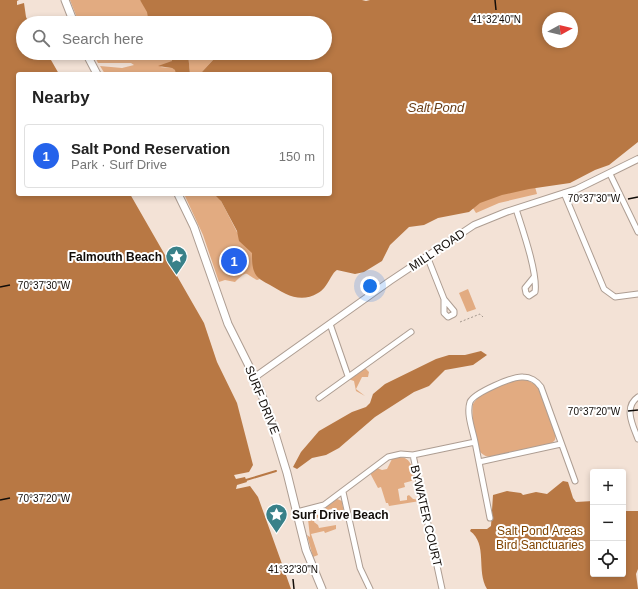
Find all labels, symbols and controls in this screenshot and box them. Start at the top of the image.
north arrow [542,12,578,48]
text: 41°32'40"N [471,14,521,25]
search box [16,16,332,60]
icon: search [30,27,52,49]
text: Search here [62,30,144,47]
text: Nearby [32,88,90,107]
water label: Salt Pond [408,100,465,115]
text: Salt Pond Reservation [71,140,230,157]
text: 1 [42,149,50,164]
text: 150 m [279,149,315,164]
text: Park · Surf Drive [71,157,167,172]
text: 70°37'30"W [568,193,621,204]
street label: MILL ROAD [406,226,468,274]
place icon: Falmouth Beach [164,244,190,277]
pin: 1 [221,246,247,276]
place label: Falmouth Beach [69,250,162,264]
your location [360,276,380,296]
text: 70°37'30"W [18,280,71,291]
street label: SURF DRIVE [242,364,282,436]
text: 70°37'20"W [568,406,621,417]
street label: BYWATER COURT [408,464,445,569]
map controls [590,469,626,577]
button: + [590,469,626,505]
text: 70°37'20"W [18,493,71,504]
place icon: Surf Drive Beach [263,502,289,535]
button: − [590,505,626,541]
place label: Surf Drive Beach [292,508,389,522]
park label: Salt Pond Areas Bird Sanctuaries [496,524,584,552]
button: locate [590,541,626,577]
text: 41°32'30"N [268,564,318,575]

